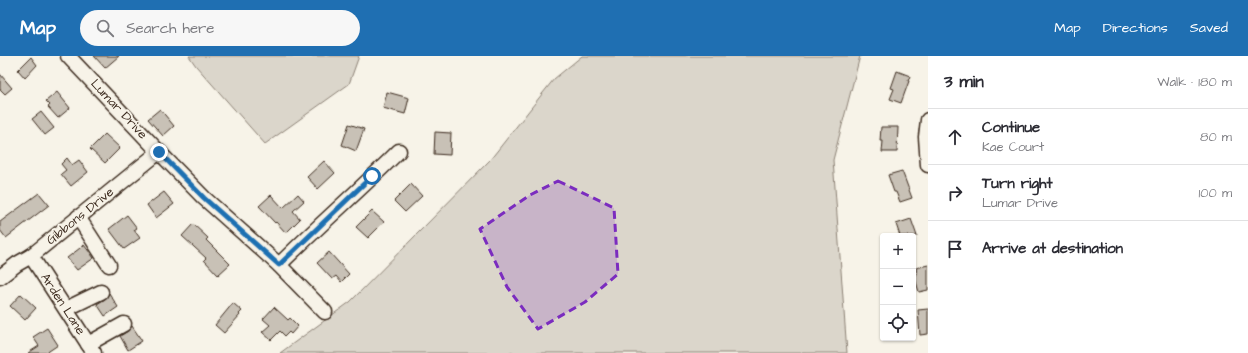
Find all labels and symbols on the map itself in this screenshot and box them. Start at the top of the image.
street label: Lumar Drive [86,75,152,143]
route end [150,143,168,161]
route start [363,167,381,185]
street label: Gibbons Drive [42,183,118,249]
street label: Arden Lane [36,270,90,338]

